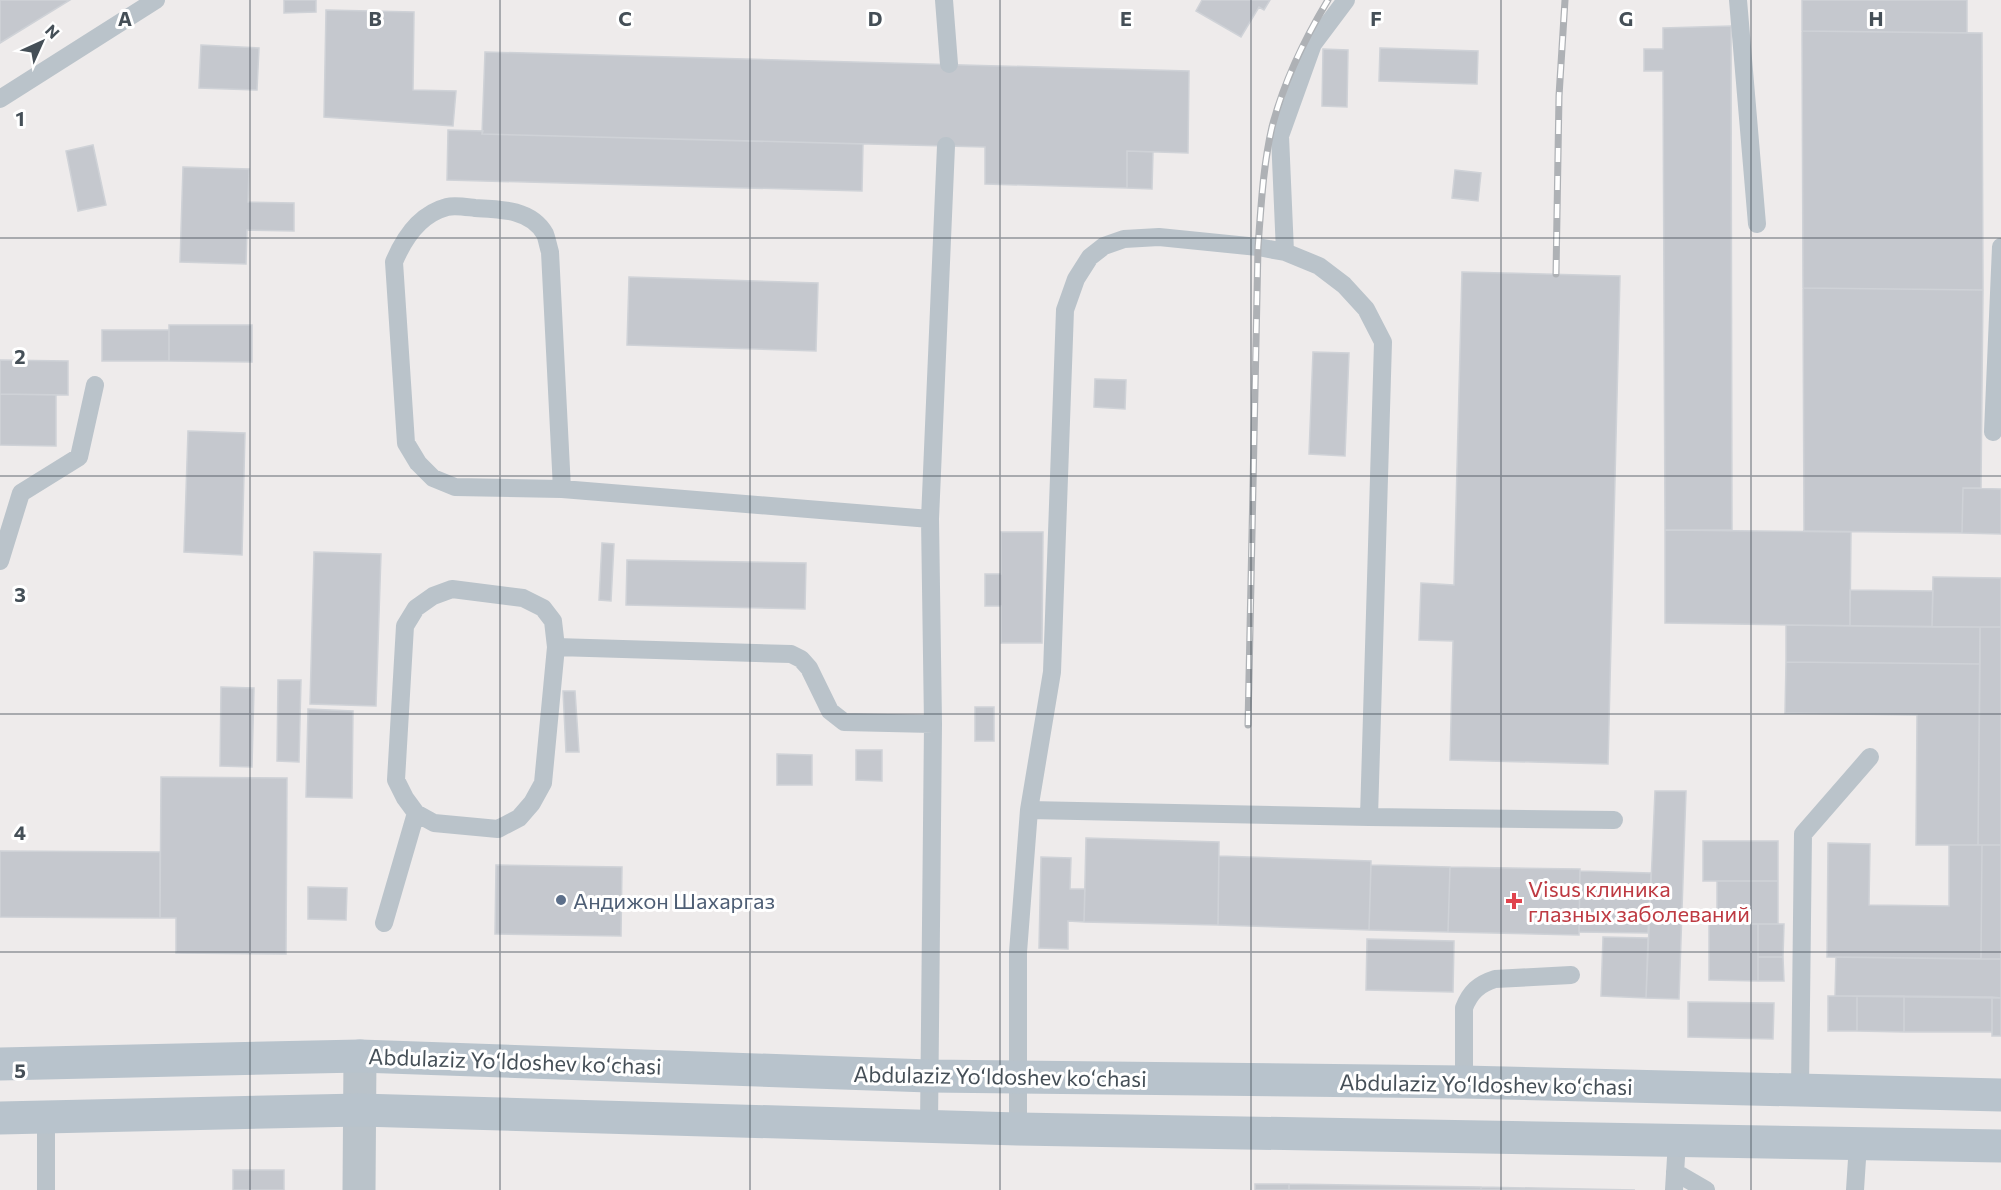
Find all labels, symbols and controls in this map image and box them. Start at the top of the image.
text: A [118,6,132,30]
text: B [368,6,382,30]
text: C [618,6,632,30]
text: D [868,6,882,30]
text: E [1120,6,1132,30]
text: F [1370,6,1382,30]
text: G [1619,6,1633,30]
text: H [1869,6,1884,30]
north arrow [12,12,72,72]
text: N [42,20,64,42]
text: 1 [15,106,25,130]
text: 2 [14,344,26,368]
text: 3 [14,582,26,606]
text: 4 [14,820,26,844]
place label: Visus клиника глазных заболеваний [1528,875,1750,927]
place label: Андижон Шахаргаз [573,887,775,914]
marker: Visus клиника глазных заболеваний [1505,892,1523,910]
marker: Андижон Шахаргаз [554,893,568,907]
street label: Abdulaziz Yoʻldoshev koʻchasi [368,1042,662,1080]
text: 5 [14,1058,26,1082]
street label: Abdulaziz Yoʻldoshev koʻchasi [853,1060,1147,1092]
street label: Abdulaziz Yoʻldoshev koʻchasi [1339,1068,1633,1100]

